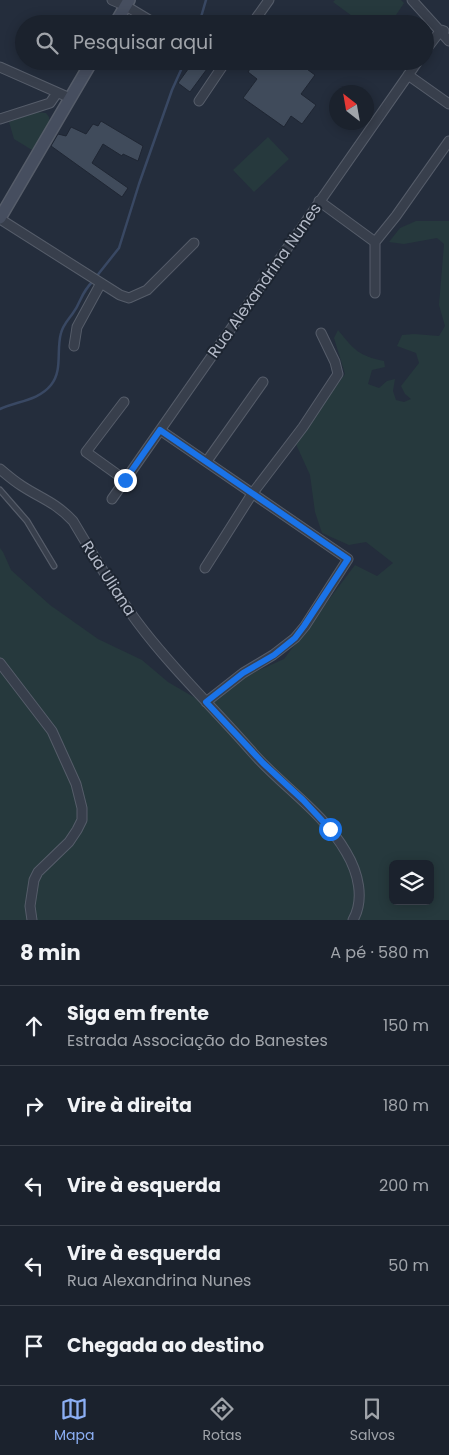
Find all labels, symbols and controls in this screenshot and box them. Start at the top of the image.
search box [15,15,434,70]
icon: search [33,29,61,57]
text: Pesquisar aqui [73,29,213,56]
north arrow [329,85,374,130]
street label: Rua Alexandrina Nunes [202,198,327,362]
route end [114,469,137,492]
street label: Rua Uliana [76,536,142,620]
route start [319,818,342,841]
map controls [389,860,434,905]
button: layers [389,860,434,905]
text: 8 min [20,938,81,967]
text: A pé · 580 m [330,941,429,964]
text: Siga em frente [67,1000,209,1027]
icon: ahead [20,1012,48,1040]
text: 150 m [383,1014,429,1037]
text: Estrada Associação do Banestes [67,1029,328,1052]
icon: right [20,1092,48,1120]
text: Vire à direita [67,1092,192,1119]
text: 180 m [383,1094,429,1117]
icon: left [20,1172,48,1200]
text: Vire à esquerda [67,1172,221,1199]
text: 200 m [379,1174,429,1197]
text: Vire à esquerda [67,1240,221,1267]
icon: left [20,1252,48,1280]
text: 50 m [388,1254,429,1277]
text: Rua Alexandrina Nunes [67,1269,251,1292]
icon: arrive [20,1332,48,1360]
text: Chegada ao destino [67,1332,264,1359]
tab: Mapa [54,1395,94,1446]
tab: Rotas [202,1395,242,1446]
tab: Salvos [350,1395,395,1446]

